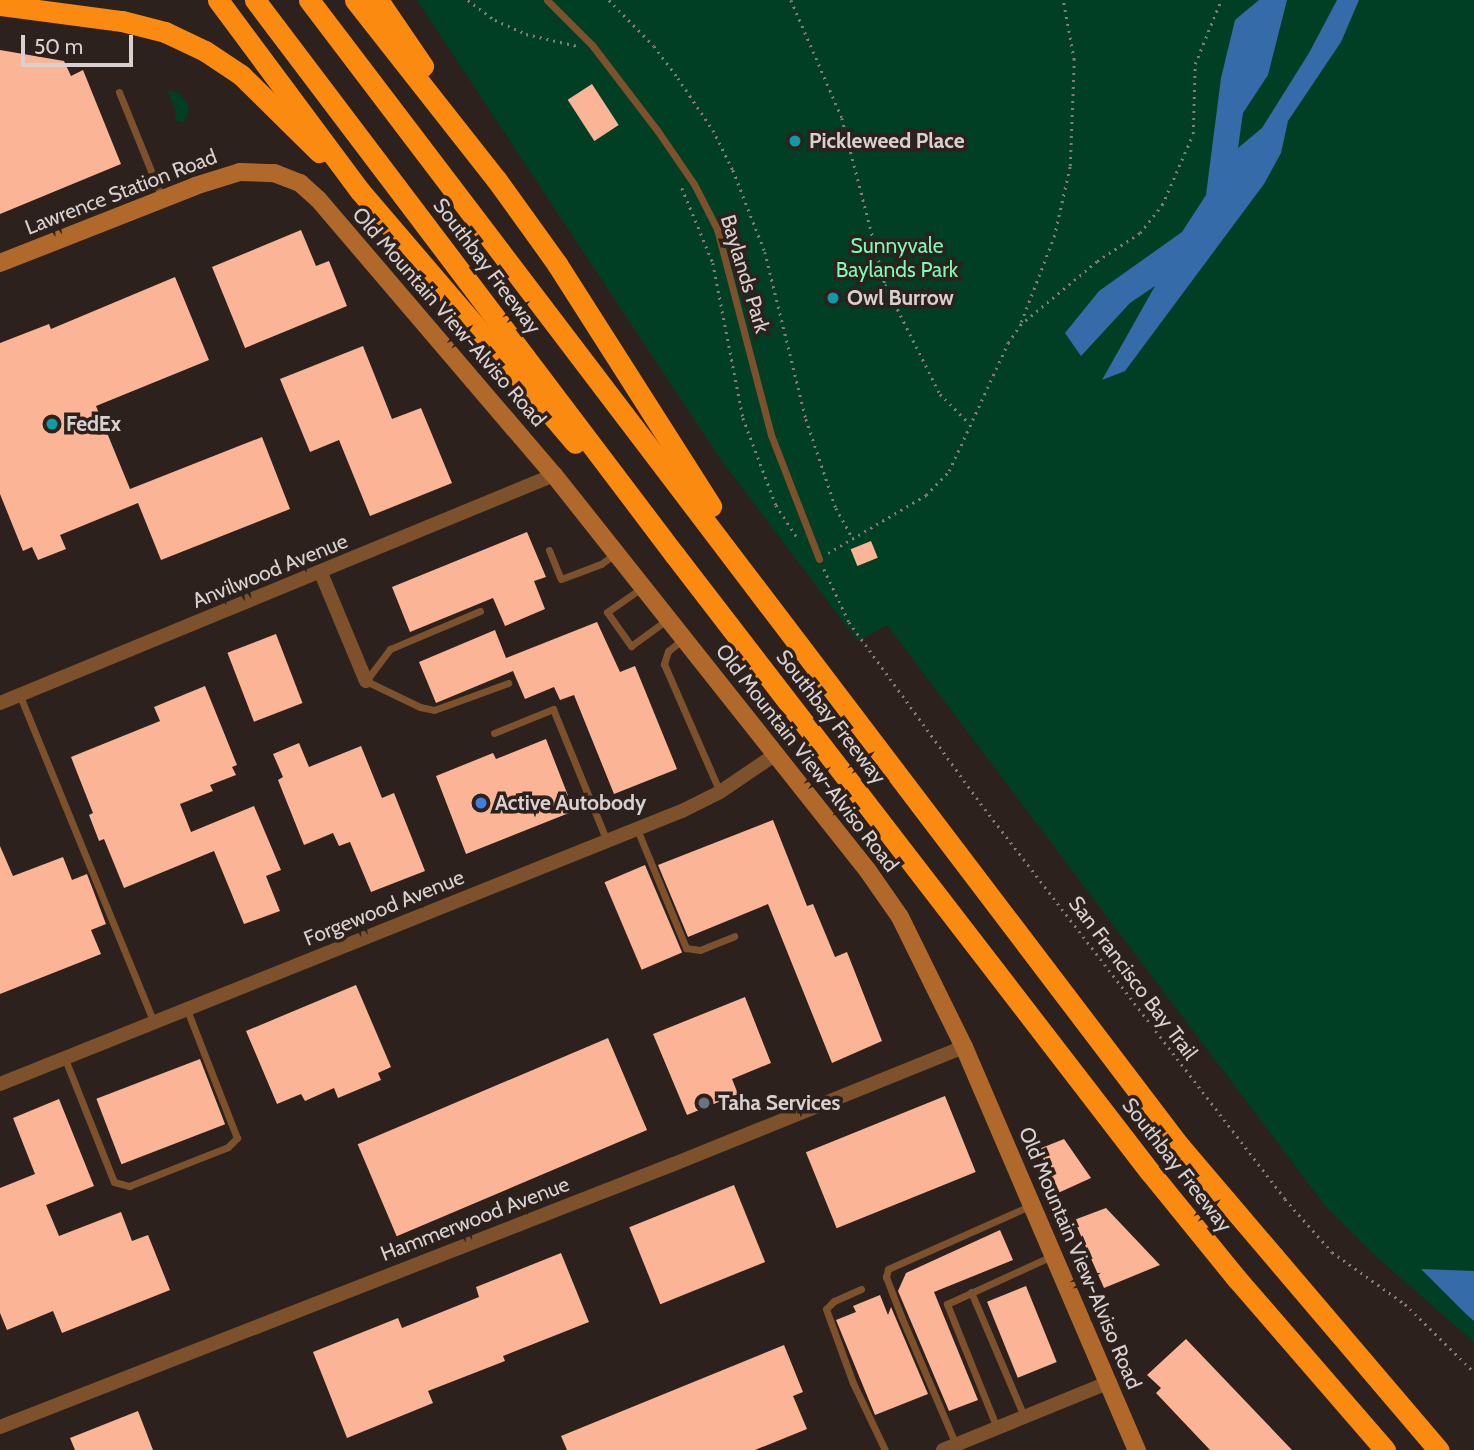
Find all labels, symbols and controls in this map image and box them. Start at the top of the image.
scale bar [24,21,136,65]
text: 50 m [34,34,83,59]
place label: Pickleweed Place [809,128,965,154]
marker: Pickleweed Place [787,133,803,149]
street label: Lawrence Station Road [22,144,220,240]
street label: Southbay Freeway [428,193,546,339]
street label: Old Mountain View-Alviso Road [347,202,551,432]
street label: Baylands Park [715,212,775,336]
park label: Sunnyvale Baylands Park [836,233,958,283]
place label: Owl Burrow [847,285,954,311]
marker: Owl Burrow [825,290,841,306]
place label: FedEx [66,411,121,437]
marker: FedEx [44,416,60,432]
street label: Anvilwood Avenue [189,528,351,614]
street label: Old Mountain View-Alviso Road [710,639,904,877]
street label: Southbay Freeway [771,645,891,789]
place label: Active Autobody [495,790,646,816]
marker: Active Autobody [473,795,489,811]
street label: Forgewood Avenue [300,864,468,952]
street label: San Francisco Bay Trail [1063,891,1203,1065]
place label: Taha Services [718,1090,840,1116]
street label: Southbay Freeway [1117,1093,1237,1237]
marker: Taha Services [696,1095,712,1111]
street label: Old Mountain View-Alviso Road [1013,1123,1147,1393]
street label: Hammerwood Avenue [377,1171,573,1267]

